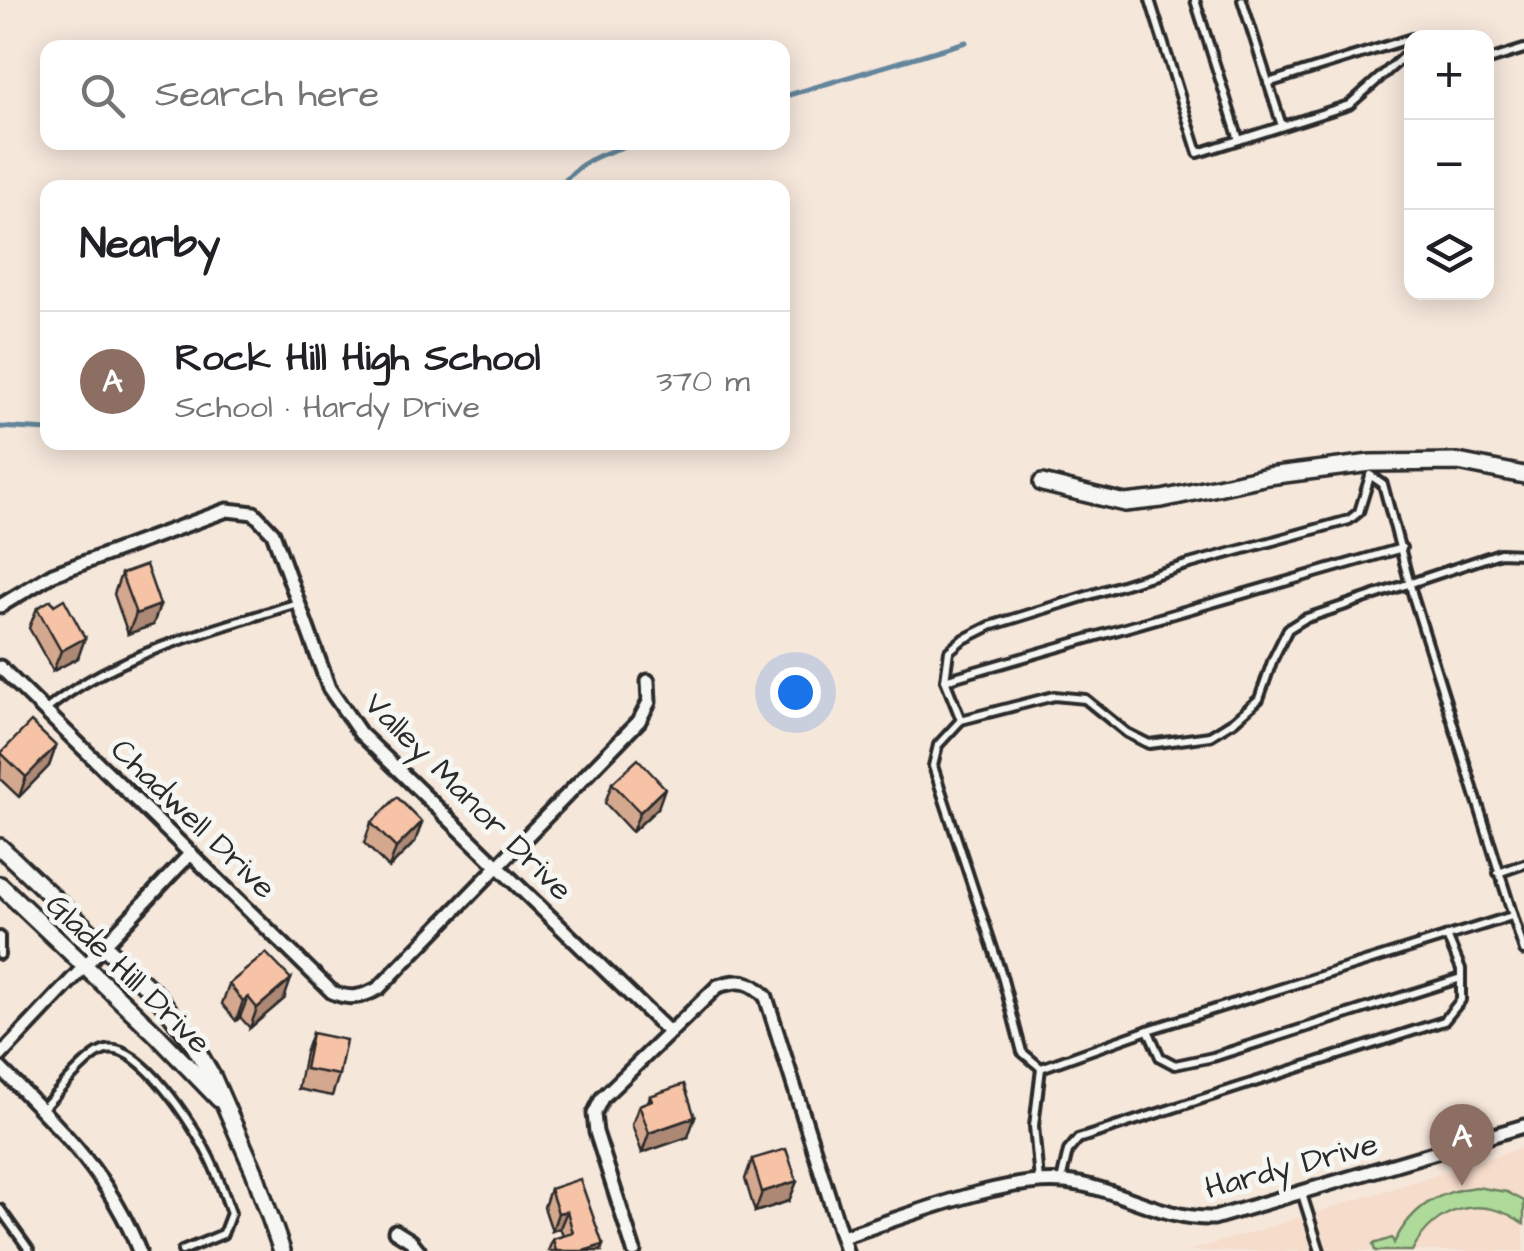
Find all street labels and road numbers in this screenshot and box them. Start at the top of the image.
street label: Valley Manor Drive [354,683,582,911]
street label: Chadwell Drive [100,728,286,910]
street label: Glade Hill Drive [35,883,221,1065]
street label: Hardy Drive [1200,1122,1383,1211]

